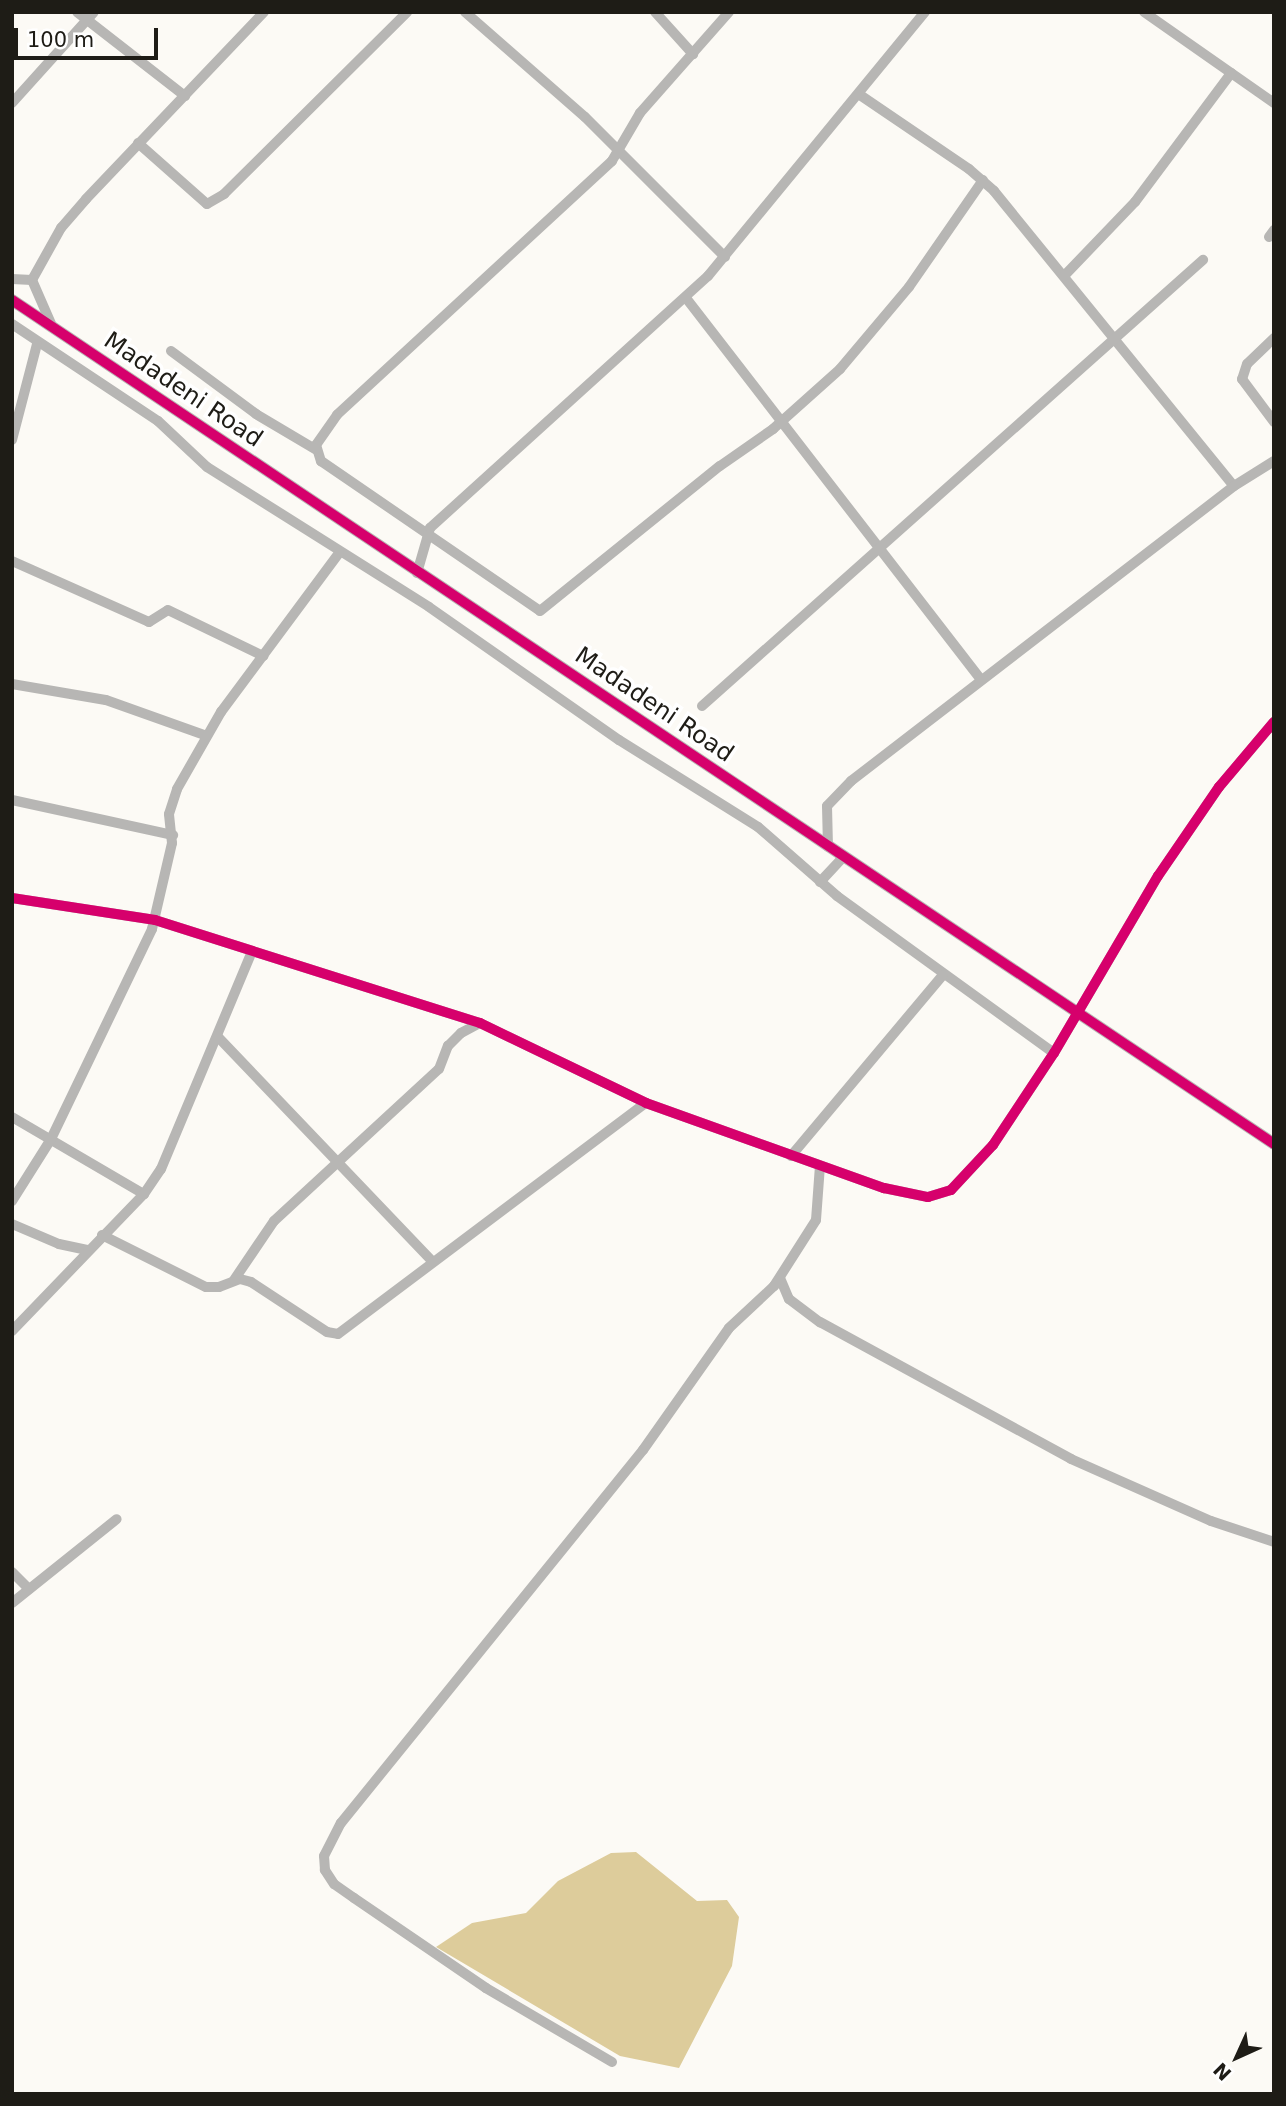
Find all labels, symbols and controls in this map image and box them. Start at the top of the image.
scale bar [18,14,161,58]
text: 100 m [27,28,94,52]
street label: Madadeni Road [98,326,268,454]
street label: Madadeni Road [569,641,739,769]
north arrow [1202,2022,1272,2092]
text: N [1209,2058,1236,2085]

